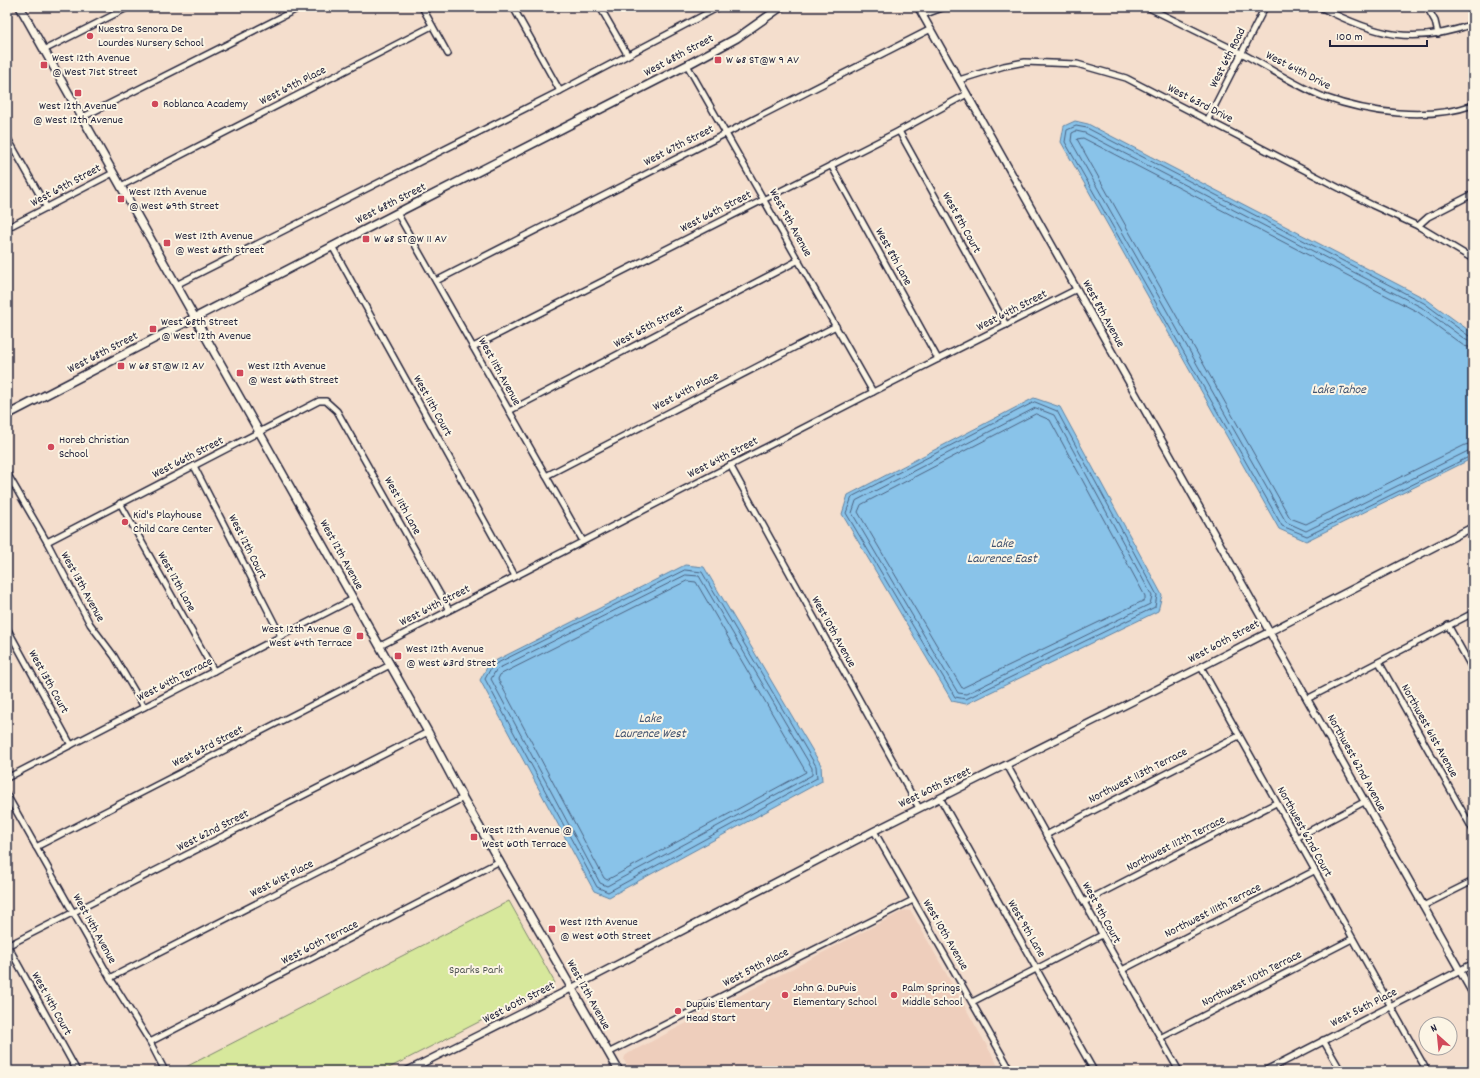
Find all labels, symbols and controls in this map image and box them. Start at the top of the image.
place label: Nuestra Senora De Lourdes Nursery School [98,21,204,52]
scale bar [1330,22,1427,48]
street label: West 6th Road [1206,25,1250,91]
text: 100 m [1336,29,1363,46]
street label: West 68th Street [641,30,717,82]
marker: Nuestra Senora De Lourdes Nursery School [85,31,95,41]
street label: West 64th Drive [1262,47,1334,95]
place label: West 12th Avenue @ West 71st Street [52,50,138,81]
place label: W 68 ST@W 9 AV [726,52,799,69]
marker: W 68 ST@W 9 AV [713,55,723,65]
marker: West 12th Avenue @ West 71st Street [39,60,49,70]
street label: West 69th Place [257,62,329,110]
street label: West 63rd Drive [1164,80,1236,128]
marker: West 12th Avenue @ West 12th Avenue [73,88,83,98]
place label: Roblanca Academy [163,96,249,113]
place label: West 12th Avenue @ West 12th Avenue [33,98,123,129]
marker: Roblanca Academy [150,99,160,109]
street label: West 67th Street [641,121,718,171]
street label: West 69th Street [28,160,105,212]
street label: West 68th Street [353,179,430,229]
place label: West 12th Avenue @ West 69th Street [129,184,220,215]
street label: West 66th Street [677,186,755,237]
street label: West 9th Avenue [764,186,816,260]
street label: West 8th Court [937,189,985,257]
marker: West 12th Avenue @ West 69th Street [116,194,126,204]
street label: West 8th Lane [870,225,916,289]
place label: West 12th Avenue @ West 68th Street [175,228,265,259]
place label: W 68 ST@W 11 AV [374,231,447,248]
marker: W 68 ST@W 11 AV [361,234,371,244]
marker: West 12th Avenue @ West 68th Street [162,238,172,248]
street label: West 8th Avenue [1077,277,1129,351]
street label: West 64th Street [974,286,1051,336]
street label: West 65th Street [611,301,688,353]
place label: West 68th Street @ West 12th Avenue [161,314,251,345]
marker: West 68th Street @ West 12th Avenue [148,324,158,334]
street label: West 68th Street [65,328,142,378]
street label: West 11th Avenue [473,335,525,409]
place label: W 68 ST@W 12 AV [129,358,205,375]
place label: West 12th Avenue @ West 66th Street [248,358,339,389]
marker: W 68 ST@W 12 AV [116,361,126,371]
marker: West 12th Avenue @ West 66th Street [235,368,245,378]
street label: West 64th Place [650,368,722,416]
street label: West 11th Court [408,372,456,440]
water label: Lake Tahoe [1312,381,1367,400]
place label: Horeb Christian School [59,432,130,463]
street label: West 66th Street [149,432,227,483]
street label: West 64th Street [685,433,762,483]
marker: Horeb Christian School [46,442,56,452]
street label: West 11th Lane [379,474,425,538]
place label: Kid's Playhouse Child Care Center [133,507,213,538]
street label: West 12th Court [223,512,271,583]
marker: Kid's Playhouse Child Care Center [120,517,130,527]
street label: West 12th Avenue [315,517,367,593]
water label: Lake Laurence East [967,535,1038,569]
street label: West 13th Avenue [56,549,108,625]
street label: West 12th Lane [152,549,200,615]
street label: West 64th Street [397,581,474,631]
street label: West 10th Avenue [806,593,860,671]
street label: West 60th Street [1185,616,1263,668]
place label: West 12th Avenue @ West 64th Terrace [262,621,352,652]
marker: West 12th Avenue @ West 64th Terrace [355,631,365,641]
place label: West 12th Avenue @ West 63rd Street [406,641,497,672]
street label: West 13th Court [24,647,73,717]
marker: West 12th Avenue @ West 63rd Street [393,651,403,661]
street label: West 64th Terrace [134,654,216,706]
street label: Northwest 61st Avenue [1396,681,1462,781]
water label: Lake Laurence West [615,710,687,744]
street label: Northwest 62nd Avenue [1322,711,1390,815]
street label: West 63rd Street [170,722,247,772]
street label: Northwest 113th Terrace [1086,744,1190,808]
street label: West 60th Street [896,763,975,813]
street label: Northwest 62nd Court [1272,784,1336,881]
street label: West 62nd Street [174,805,252,856]
street label: Northwest 112th Terrace [1124,812,1228,876]
place label: West 12th Avenue @ West 60th Terrace [482,822,572,853]
marker: West 12th Avenue @ West 60th Terrace [469,832,479,842]
street label: West 61st Place [247,856,317,902]
street label: West 9th Court [1077,879,1125,947]
street label: Northwest 111th Terrace [1162,879,1264,943]
street label: West 14th Avenue [68,891,120,967]
street label: West 10th Avenue [918,897,972,973]
street label: West 9th Lane [1003,897,1049,961]
place label: West 12th Avenue @ West 60th Street [560,914,652,945]
street label: West 60th Terrace [279,916,361,970]
marker: West 12th Avenue @ West 60th Street [547,924,557,934]
street label: West 59th Place [720,944,792,992]
street label: Northwest 110th Terrace [1199,946,1305,1012]
street label: West 12th Avenue [562,957,614,1033]
park label: Sparks Park [449,962,503,979]
street label: West 14th Court [27,969,76,1039]
street label: West 60th Street [480,977,558,1028]
place label: John G. DuPuis Elementary School [793,980,877,1011]
place label: Palm Springs Middle School [902,980,963,1011]
street label: West 56th Place [1328,984,1400,1032]
marker: John G. DuPuis Elementary School [780,990,790,1000]
marker: Palm Springs Middle School [889,990,899,1000]
place label: Dupuis Elementary Head Start [686,996,771,1027]
marker: Dupuis Elementary Head Start [673,1006,683,1016]
north arrow [1418,1016,1458,1056]
text: N [1428,1020,1441,1037]

